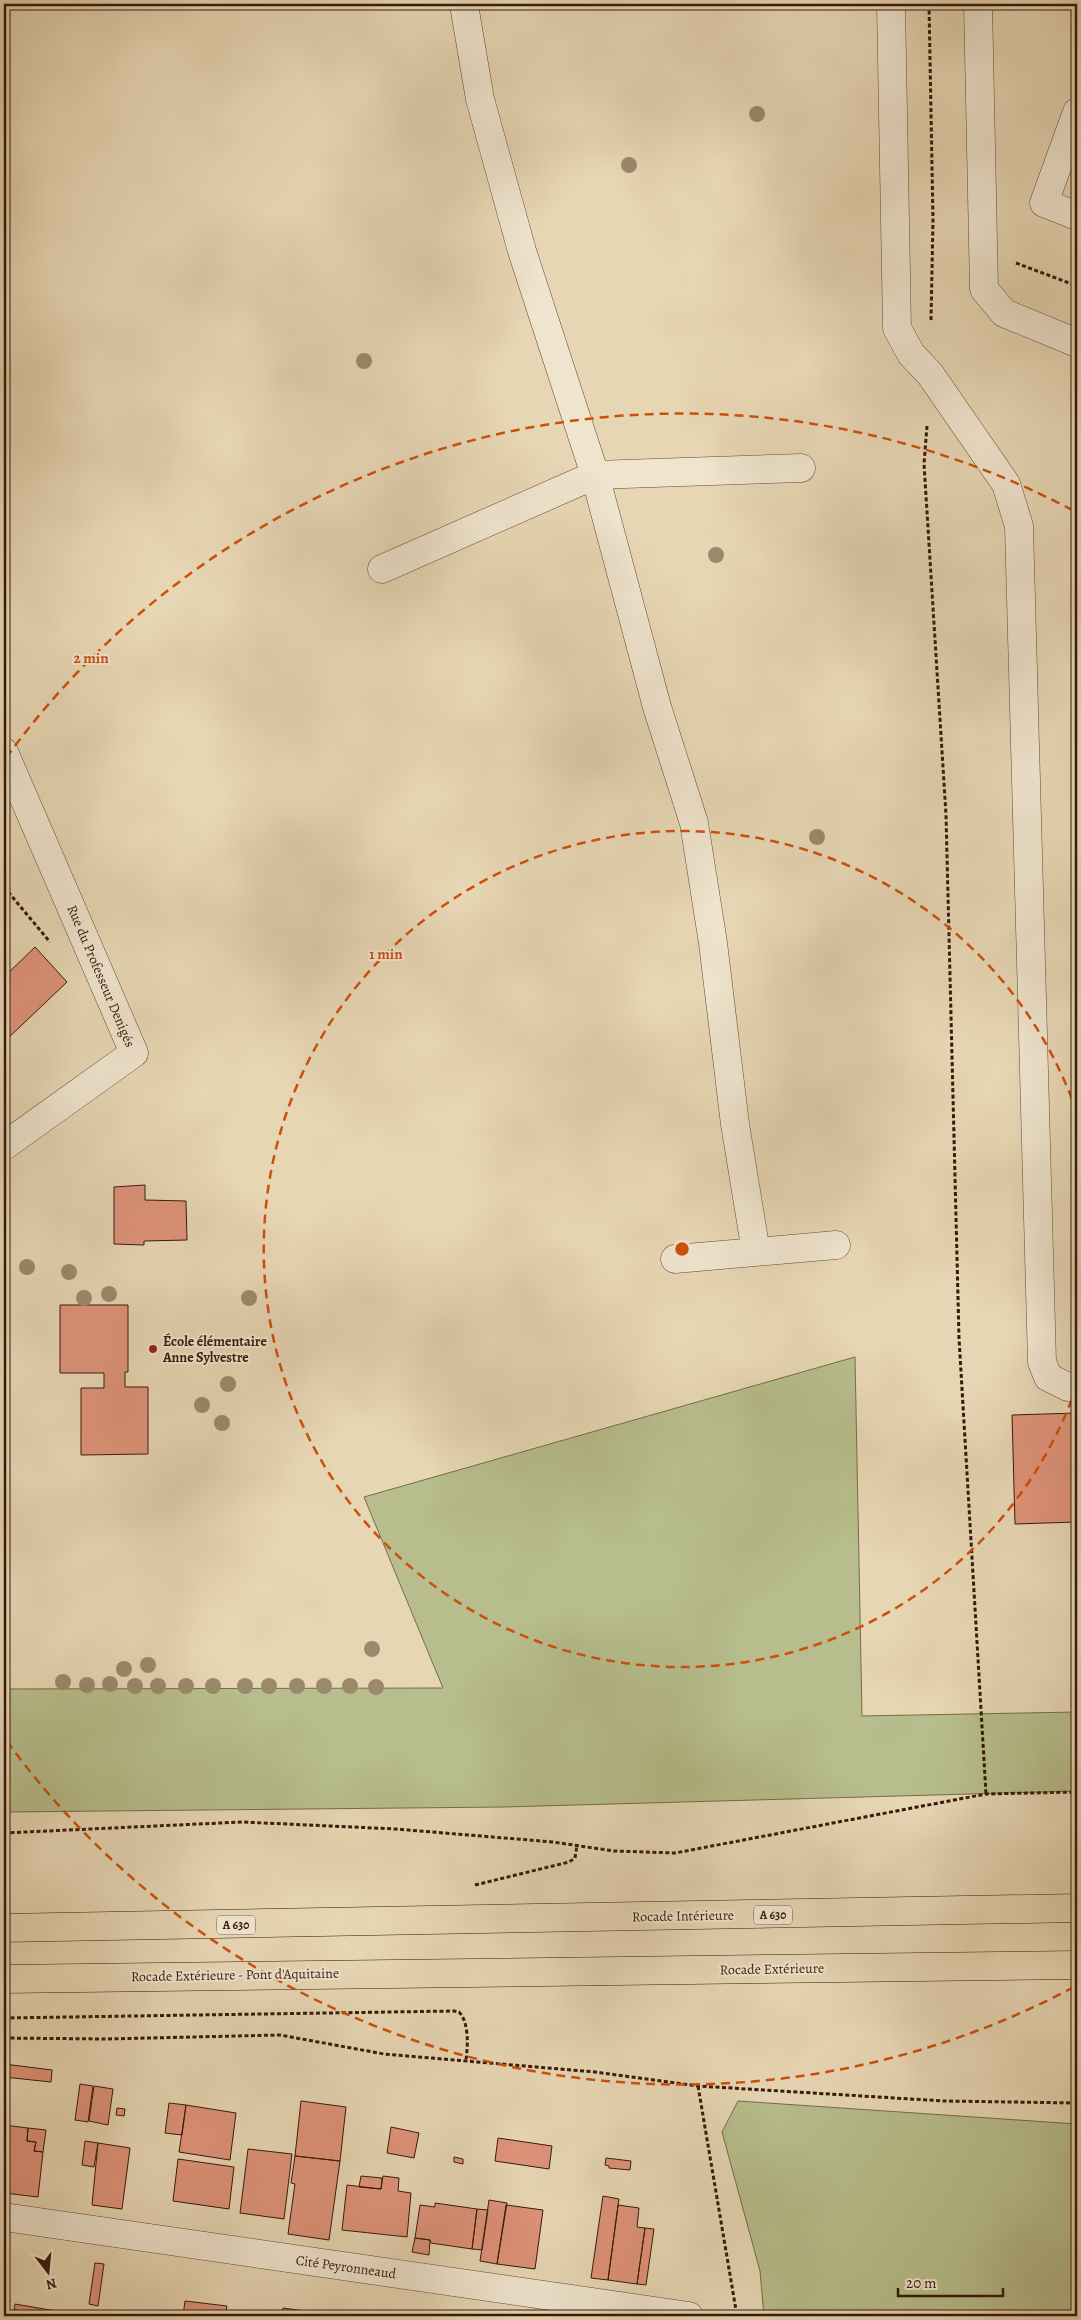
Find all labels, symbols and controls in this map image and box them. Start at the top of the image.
text: 2 min [73,648,109,668]
street label: Rue du Professeur Denigés [62,902,140,1050]
text: 1 min [369,944,403,964]
centre of rings [673,1240,691,1258]
place label: École élémentaire Anne Sylvestre [162,1332,267,1367]
marker: École élémentaire Anne Sylvestre [147,1343,159,1355]
street label: Rocade Intérieure [632,1906,734,1926]
road number: A 630 [754,1906,792,1924]
road number: A 630 [217,1916,255,1934]
street label: Rocade Extérieure [720,1959,824,1979]
street label: Rocade Extérieure - Pont d'Aquitaine [131,1964,339,1986]
north arrow [22,2248,72,2298]
street label: Cité Peyronneaud [295,2251,398,2284]
scale bar [898,2265,1004,2297]
text: N [44,2273,59,2295]
text: 20 m [906,2273,937,2293]

